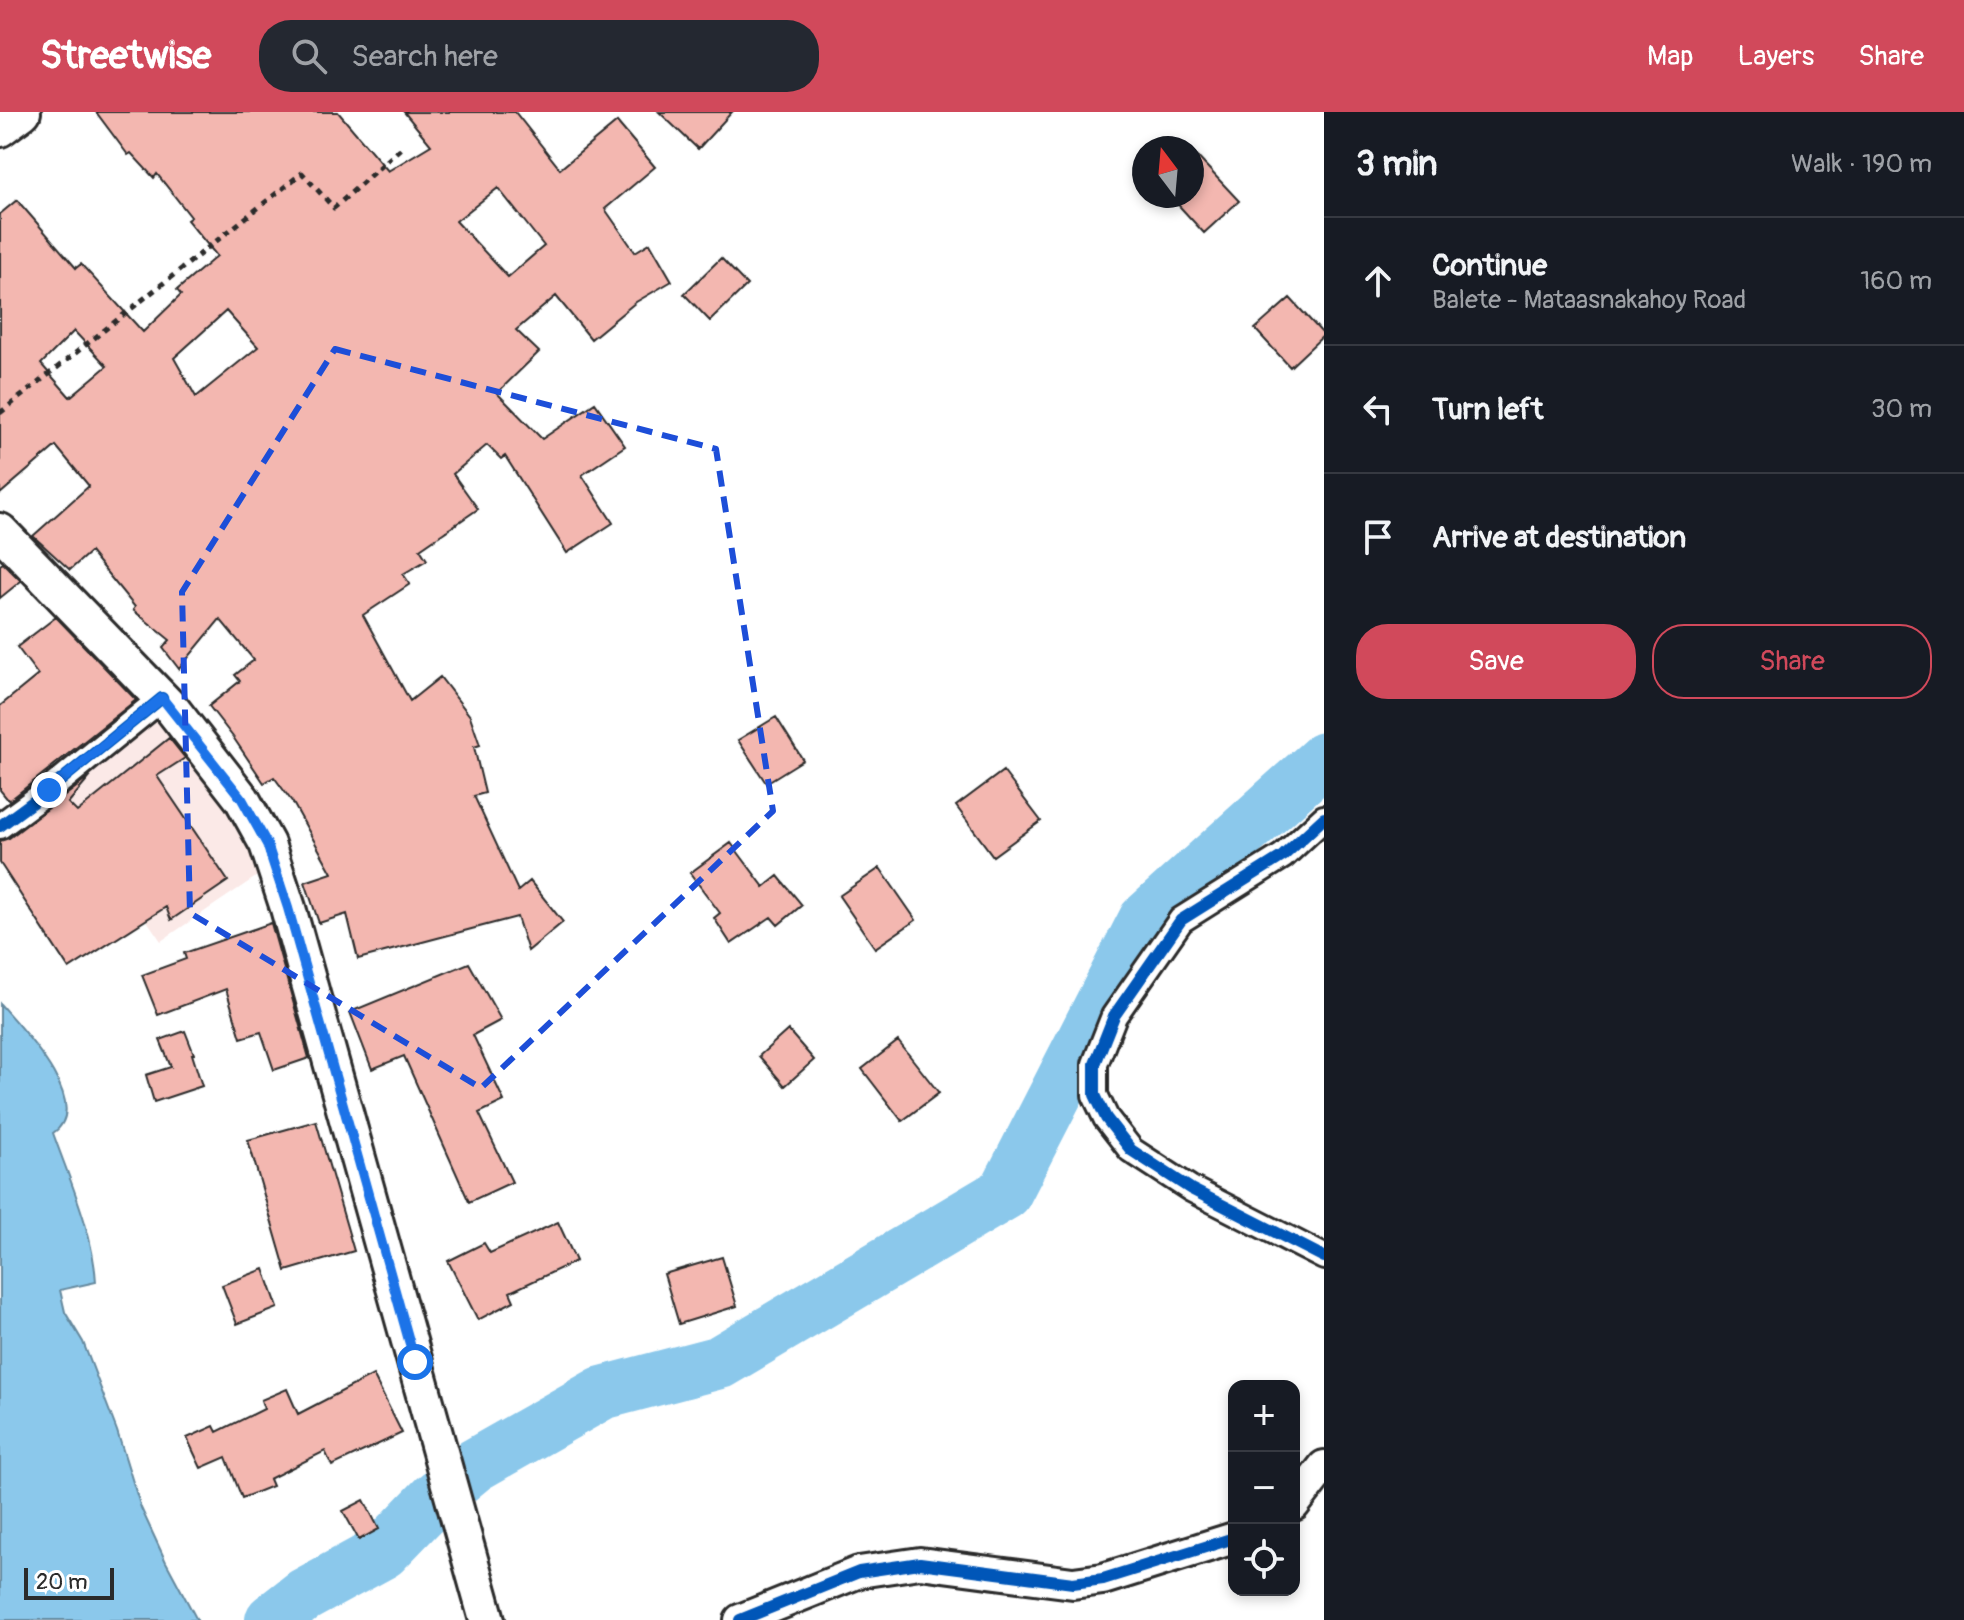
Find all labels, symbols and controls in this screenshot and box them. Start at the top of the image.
search box [259,20,819,92]
text: Streetwise [40,32,211,80]
icon: search [287,34,331,78]
text: Search here [351,38,498,75]
text: Map [1647,39,1693,74]
text: Layers [1737,39,1814,74]
text: Share [1858,39,1924,74]
north arrow [1132,136,1204,208]
text: 3 min [1356,143,1438,186]
text: Walk · 190 m [1791,148,1932,180]
text: Continue [1432,247,1547,284]
icon: ahead [1356,259,1400,303]
text: 160 m [1860,265,1932,297]
text: Balete - Mataasnakahoy Road [1432,284,1746,316]
icon: left [1356,387,1400,431]
text: Turn left [1432,391,1543,428]
text: 30 m [1871,393,1932,425]
icon: arrive [1356,515,1400,559]
text: Arrive at destination [1432,519,1686,556]
button: Save [1356,624,1636,699]
button: Share [1652,624,1932,699]
route end [31,772,67,808]
route start [397,1344,433,1380]
map controls [1228,1380,1300,1596]
button: + [1228,1380,1300,1452]
button: − [1228,1452,1300,1524]
button: locate [1228,1524,1300,1596]
scale bar [24,1564,114,1600]
text: 20 m [36,1568,88,1596]

